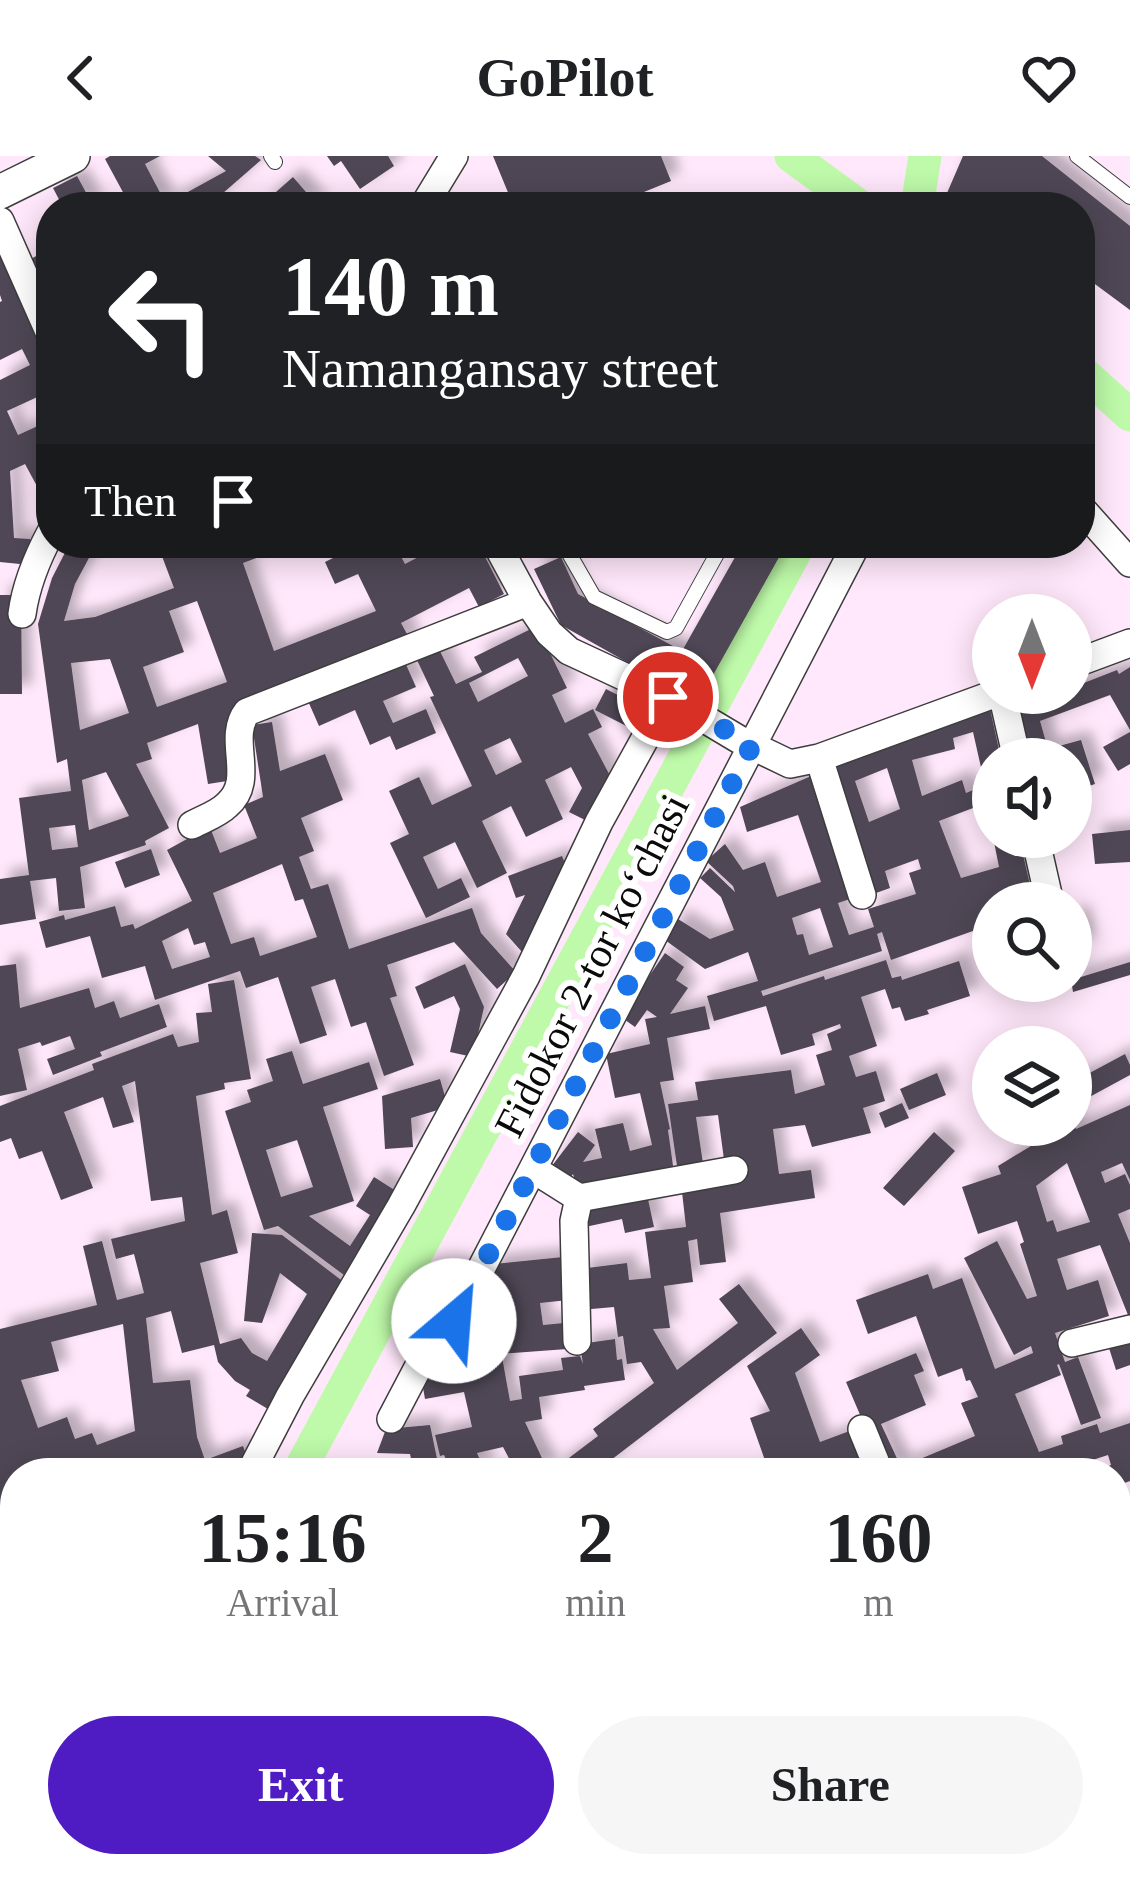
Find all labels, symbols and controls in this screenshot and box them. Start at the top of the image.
icon: back [48,45,114,111]
icon: heart [1016,45,1082,111]
text: GoPilot [477,48,653,108]
icon: left [84,240,240,396]
text: 140 m [282,240,499,333]
text: Namangansay street [282,339,718,399]
icon: arrive [200,468,266,534]
text: Then [84,476,176,526]
north arrow [972,594,1092,714]
map controls [972,594,1092,1146]
pin [617,646,719,748]
icon: arrive [635,664,701,730]
button: sound [972,738,1092,858]
street label: Fidokor 2-tor koʻchasi [486,787,698,1144]
button: search [972,882,1092,1002]
button: layers [972,1026,1092,1146]
position arrow [391,1258,517,1384]
text: 15:16 [199,1498,367,1578]
text: 2 [577,1498,613,1578]
text: 160 [824,1498,932,1578]
text: Arrival [226,1581,339,1624]
text: min [565,1581,626,1624]
text: m [863,1581,894,1624]
button: Exit [48,1716,554,1854]
button: Share [578,1716,1083,1854]

